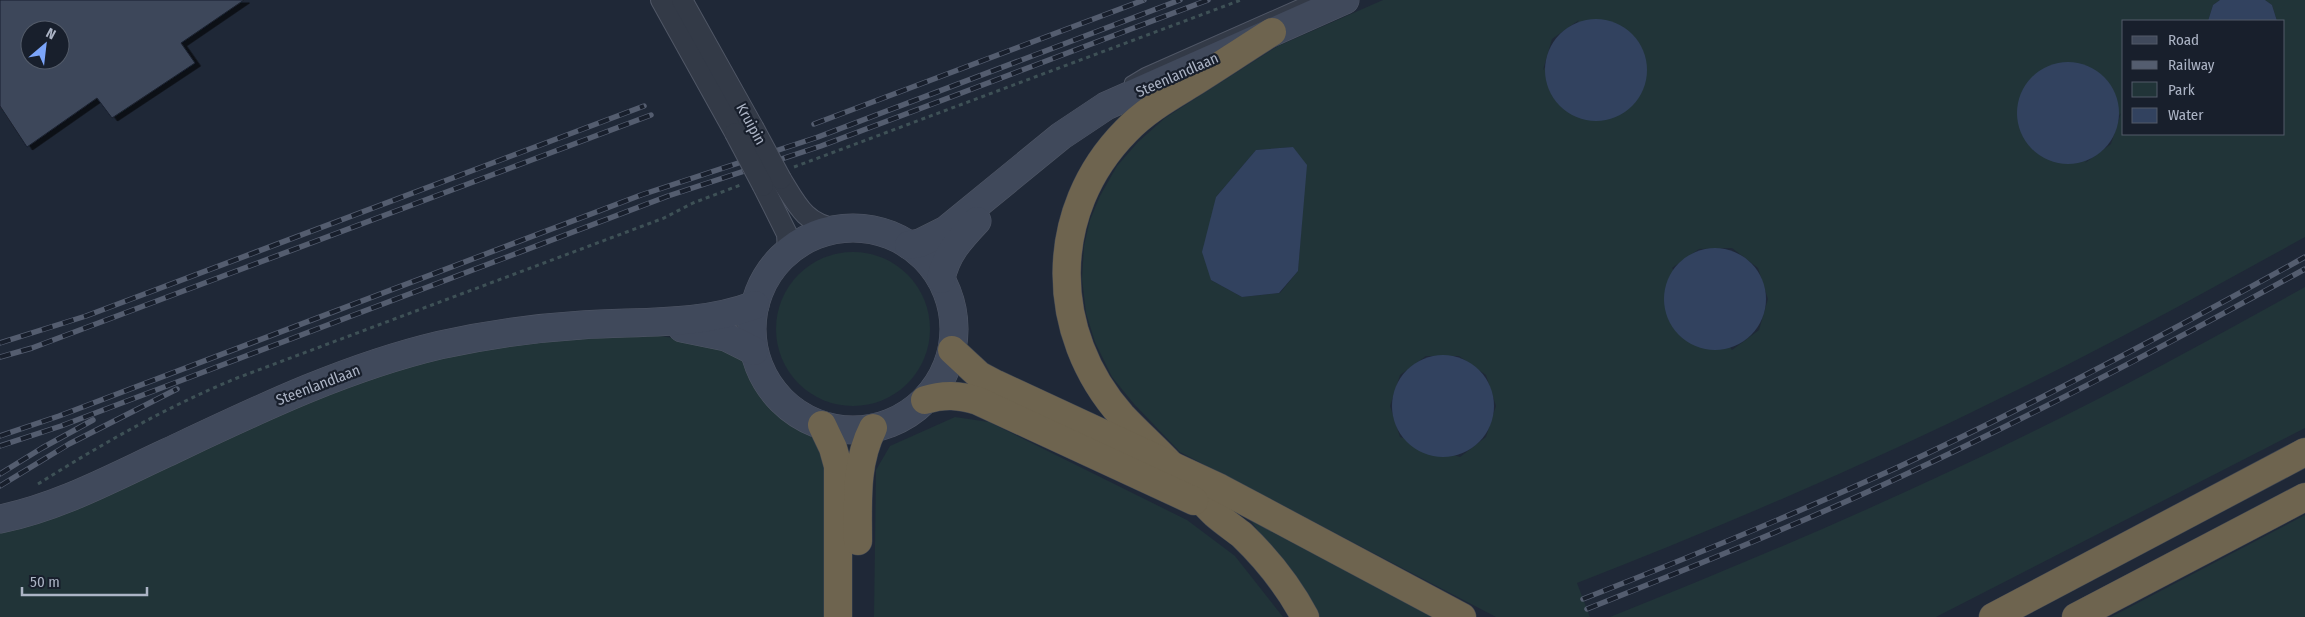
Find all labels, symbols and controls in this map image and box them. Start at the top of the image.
north arrow [20,20,70,70]
legend [2122,20,2285,135]
text: N [43,24,59,43]
text: Road [2168,31,2199,49]
street label: Steenlandlaan [1133,49,1221,101]
text: Railway [2168,56,2215,74]
text: Park [2168,81,2195,99]
street label: Kruipin [732,100,770,148]
text: Water [2168,106,2204,124]
street label: Steenlandlaan [273,361,363,409]
scale bar [22,564,148,596]
text: 50 m [30,573,60,591]

